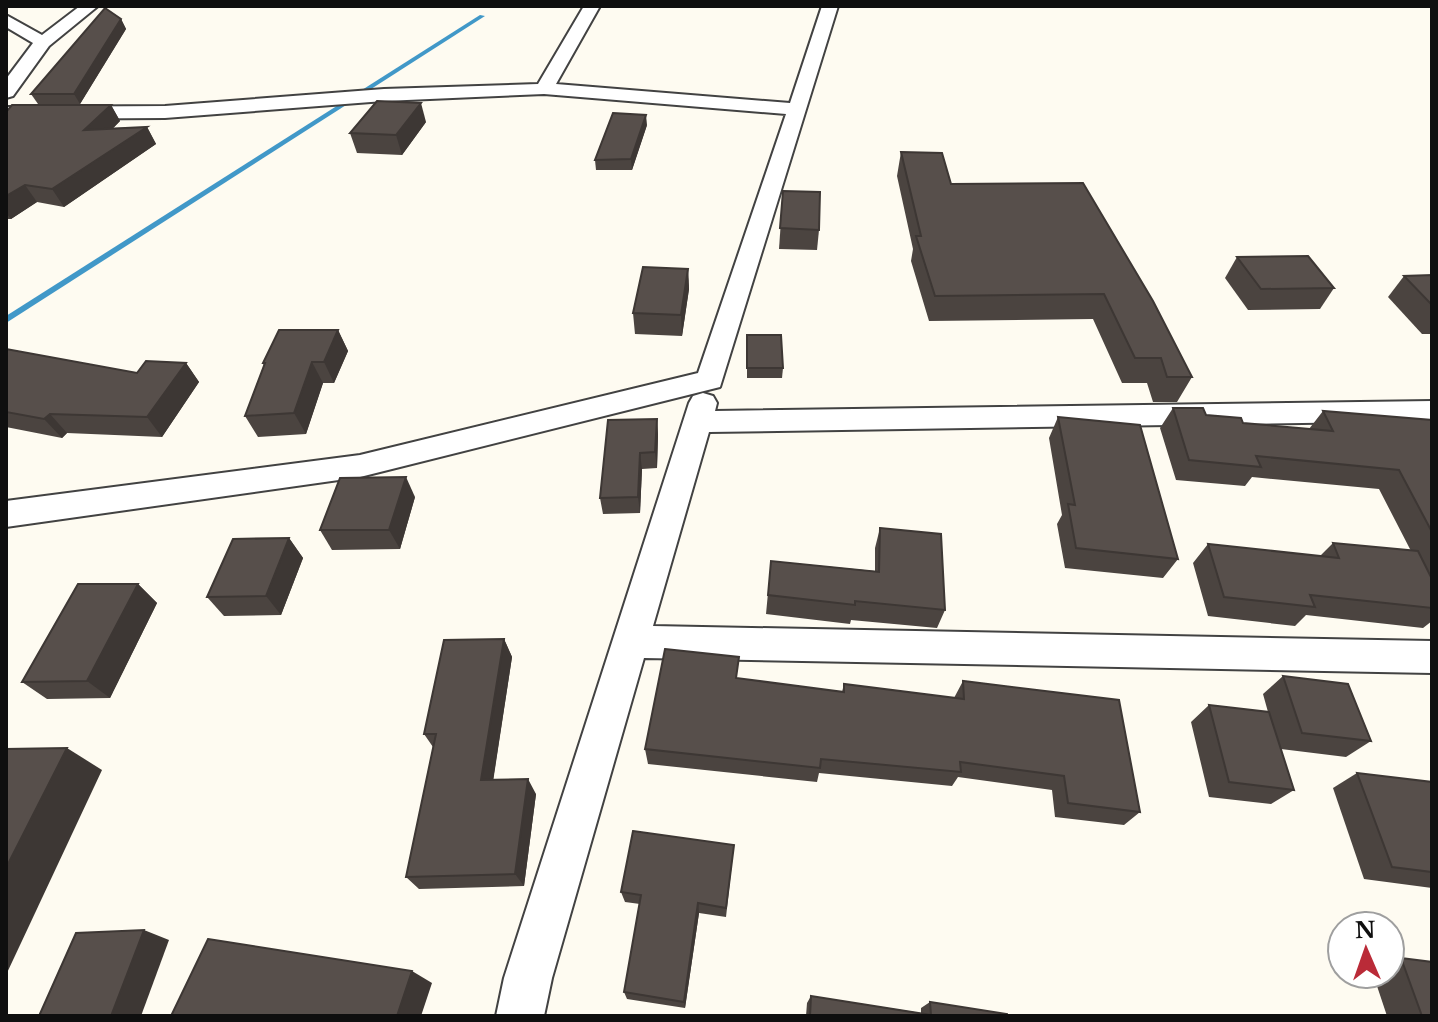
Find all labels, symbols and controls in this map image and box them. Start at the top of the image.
north arrow [1326,910,1406,990]
text: N [1355,917,1376,944]

